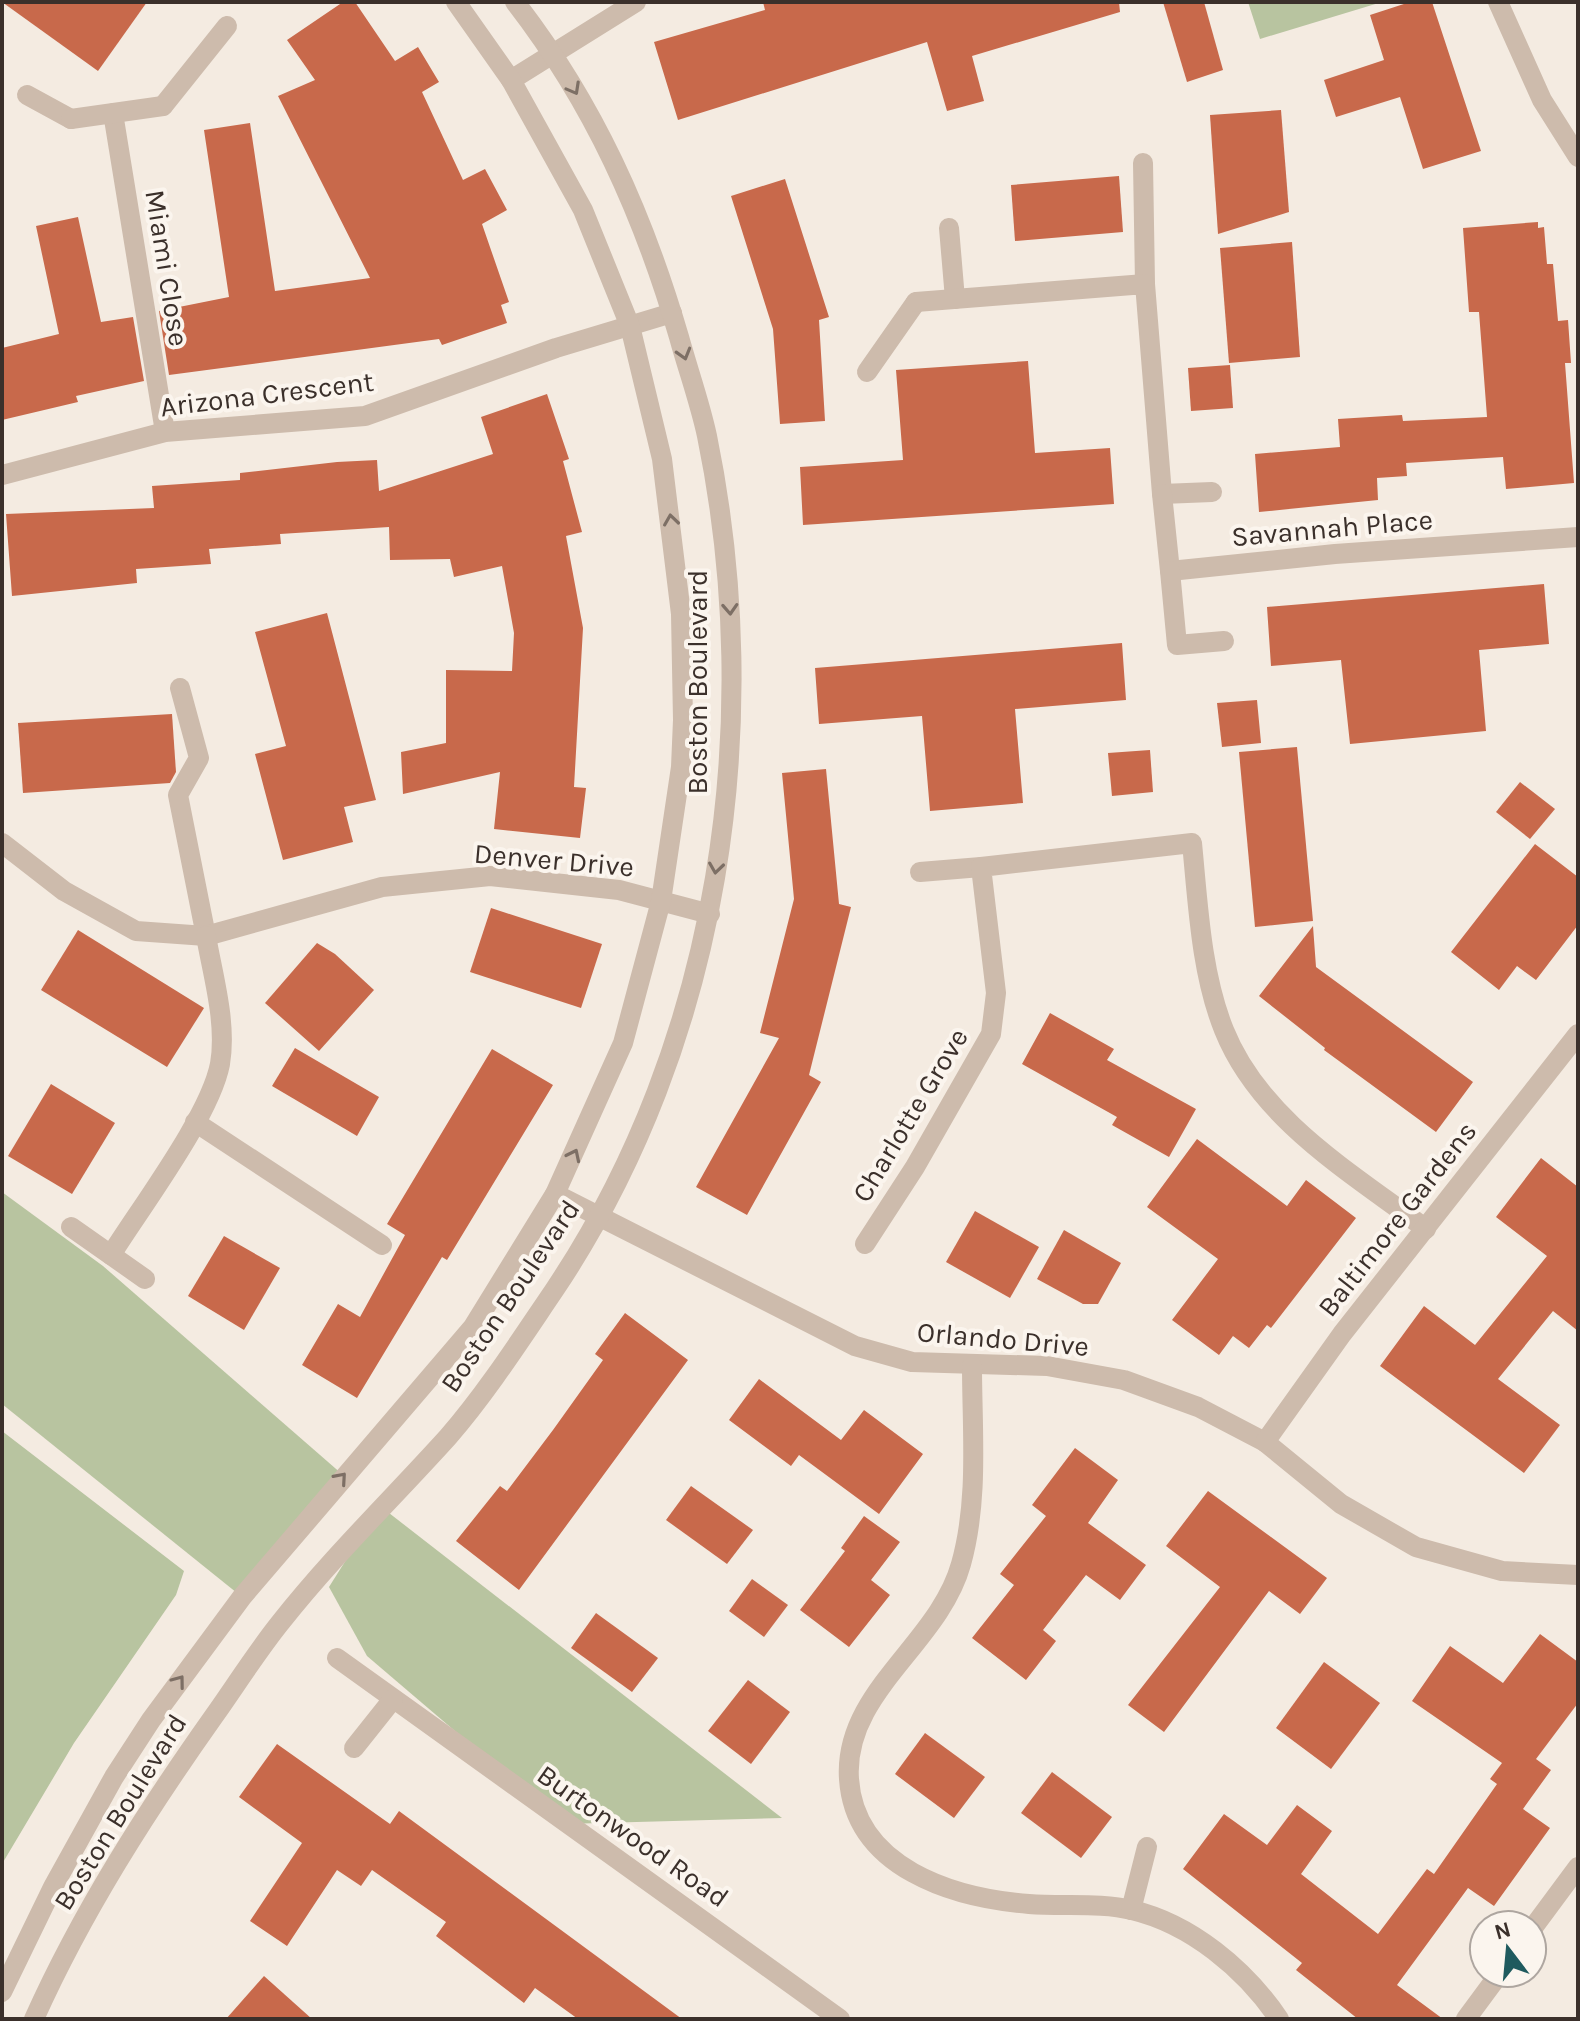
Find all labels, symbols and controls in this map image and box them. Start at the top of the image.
one-way arrow [565,81,580,96]
street label: Miami Close [138,187,196,349]
one-way arrow [675,347,691,361]
street label: Arizona Crescent [158,365,376,423]
street label: Savannah Place [1230,503,1434,553]
one-way arrow [663,514,680,527]
street label: Boston Boulevard [681,570,714,794]
one-way arrow [721,603,738,616]
street label: Denver Drive [473,837,635,883]
one-way arrow [708,862,725,875]
street label: Charlotte Grove [845,1022,975,1208]
street label: Baltimore Gardens [1311,1115,1483,1323]
one-way arrow [564,1149,580,1163]
street label: Boston Boulevard [433,1194,587,1398]
street label: Orlando Drive [916,1315,1090,1363]
one-way arrow [331,1472,346,1487]
one-way arrow [170,1676,184,1690]
street label: Boston Boulevard [46,1708,194,1916]
street label: Burtonwood Road [531,1758,735,1914]
north arrow [1468,1909,1548,1989]
text: N [1492,1916,1514,1945]

